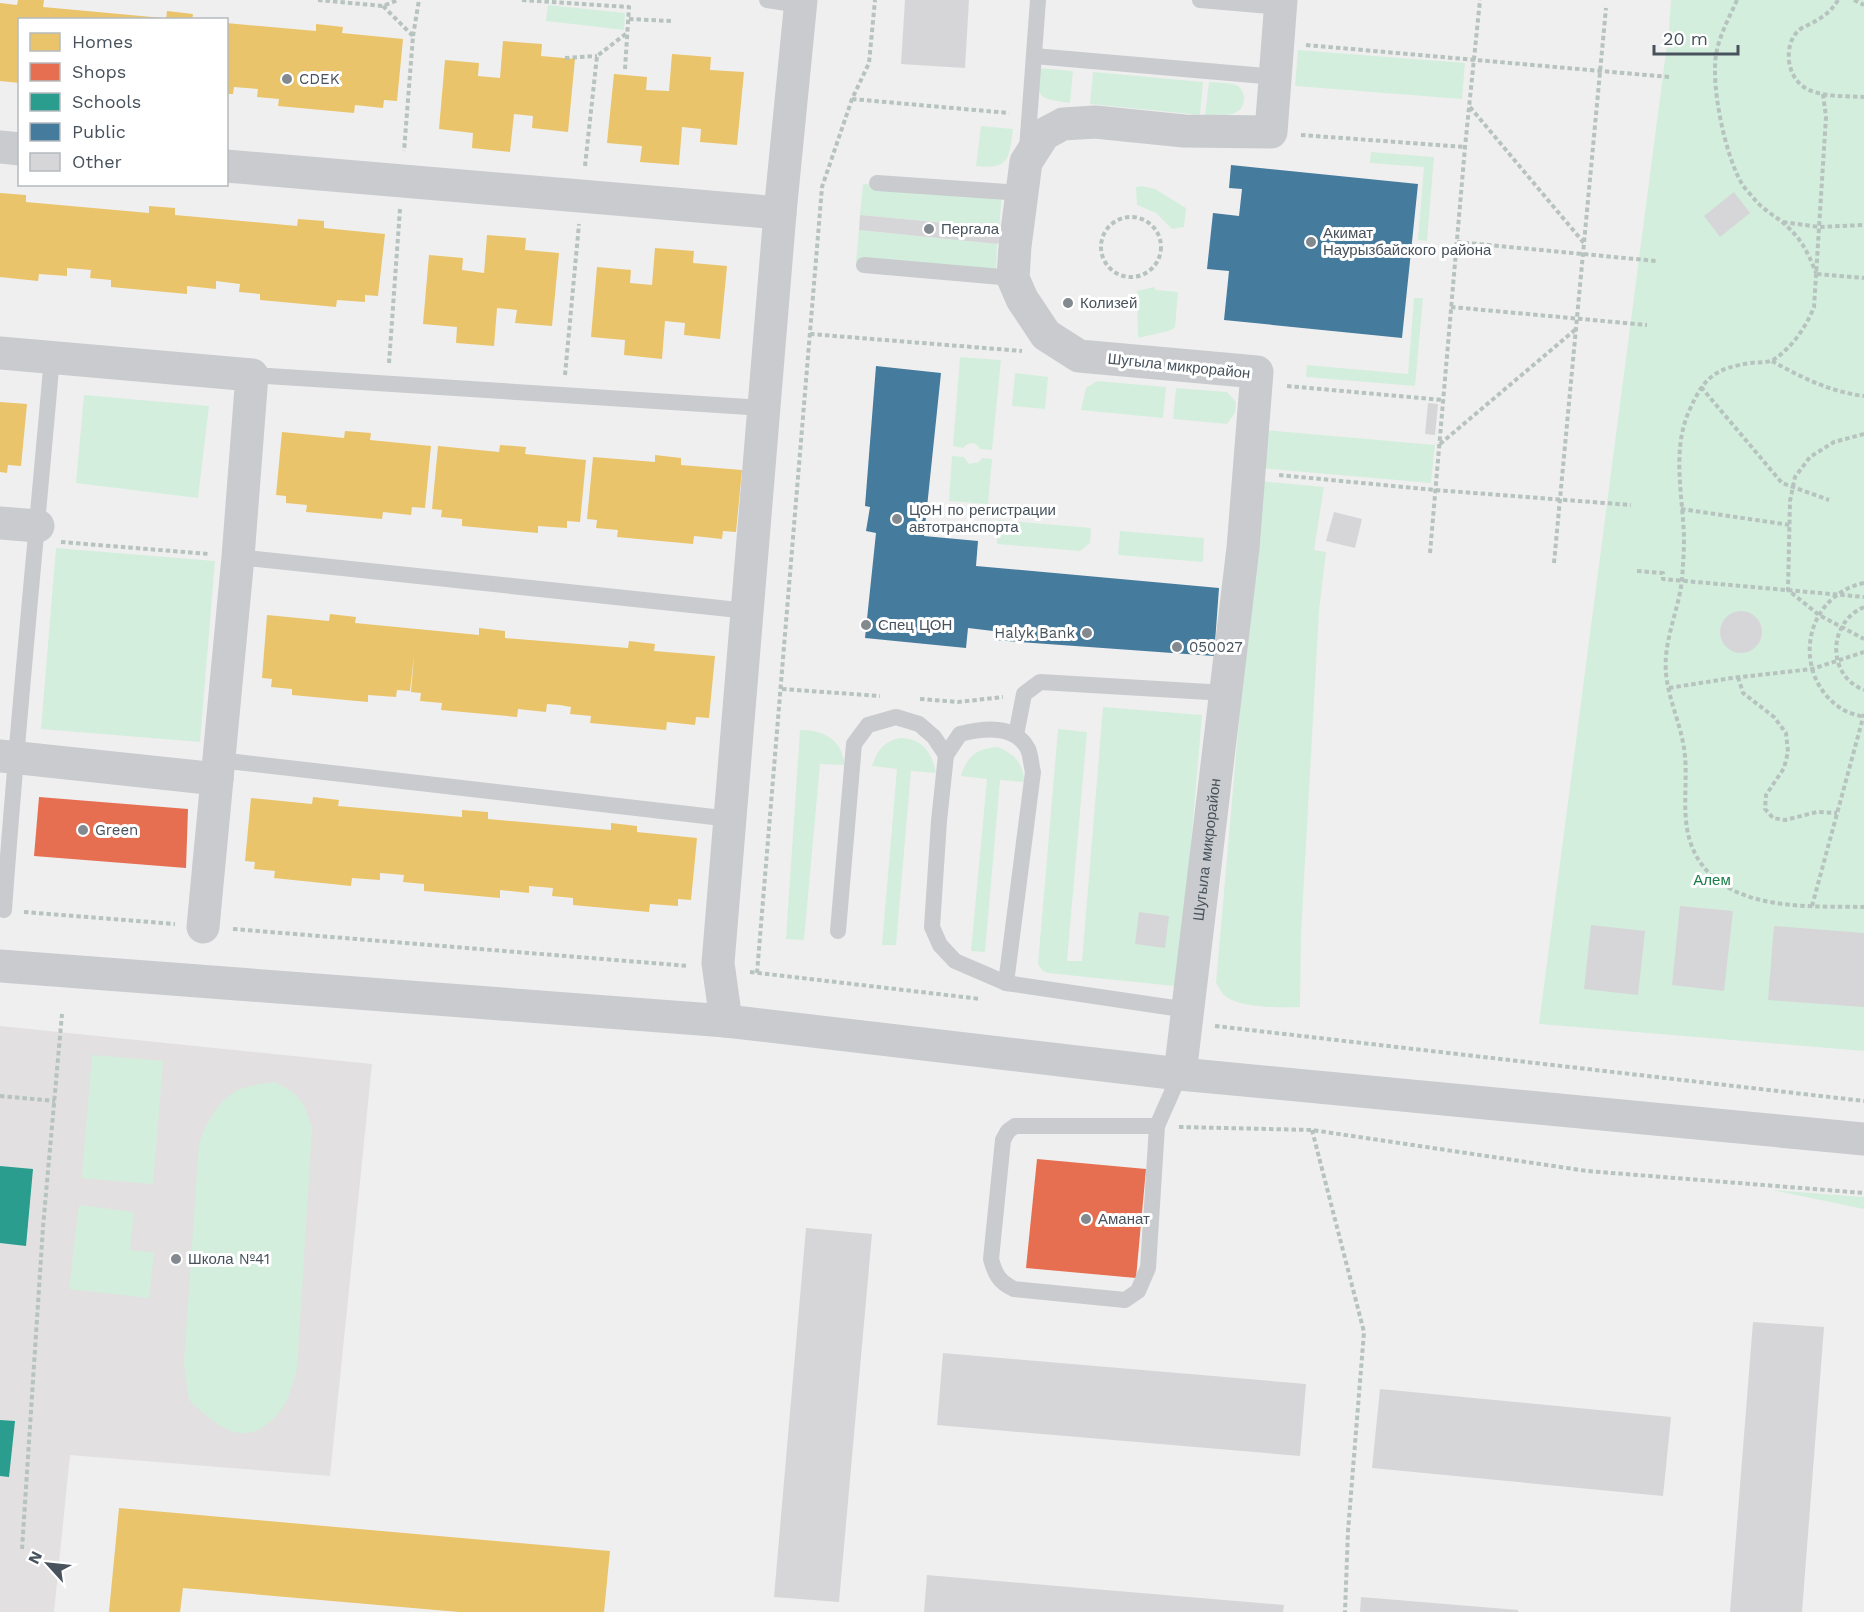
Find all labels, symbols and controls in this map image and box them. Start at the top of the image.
legend [18,18,228,186]
scale bar [1654,18,1738,56]
text: 20 m [1663,28,1708,49]
text: Homes [72,31,133,52]
text: Shops [72,61,126,82]
place label: CDEK [299,70,340,88]
marker: CDEK [280,72,294,86]
text: Schools [72,91,141,112]
text: Public [72,121,126,142]
text: Other [72,151,122,172]
place label: Пергала [941,220,1000,238]
marker: Пергала [922,222,936,236]
place label: Акимат Наурызбайского района [1323,224,1492,259]
marker: Акимат Наурызбайского района [1304,235,1318,249]
place label: Колизей [1080,294,1137,312]
marker: Колизей [1061,296,1075,310]
street label: Шугыла микрорайон [1107,350,1251,382]
place label: ЦОН по регистрации автотранспорта [909,501,1056,536]
marker: ЦОН по регистрации автотранспорта [890,512,904,526]
place label: Спец ЦОН [878,616,952,634]
marker: Спец ЦОН [859,618,873,632]
place label: Halyk Bank [994,624,1075,642]
marker: Halyk Bank [1080,626,1094,640]
place label: 050027 [1189,638,1243,656]
marker: 050027 [1170,640,1184,654]
street label: Шугыла микрорайон [1189,777,1224,922]
place label: Green [95,821,138,839]
marker: Green [76,823,90,837]
park label: Алем [1693,871,1731,889]
place label: Аманат [1098,1210,1150,1228]
marker: Аманат [1079,1212,1093,1226]
place label: Школа №41 [188,1250,270,1268]
marker: Школа №41 [169,1252,183,1266]
north arrow [18,1534,78,1594]
text: N [24,1548,46,1567]

